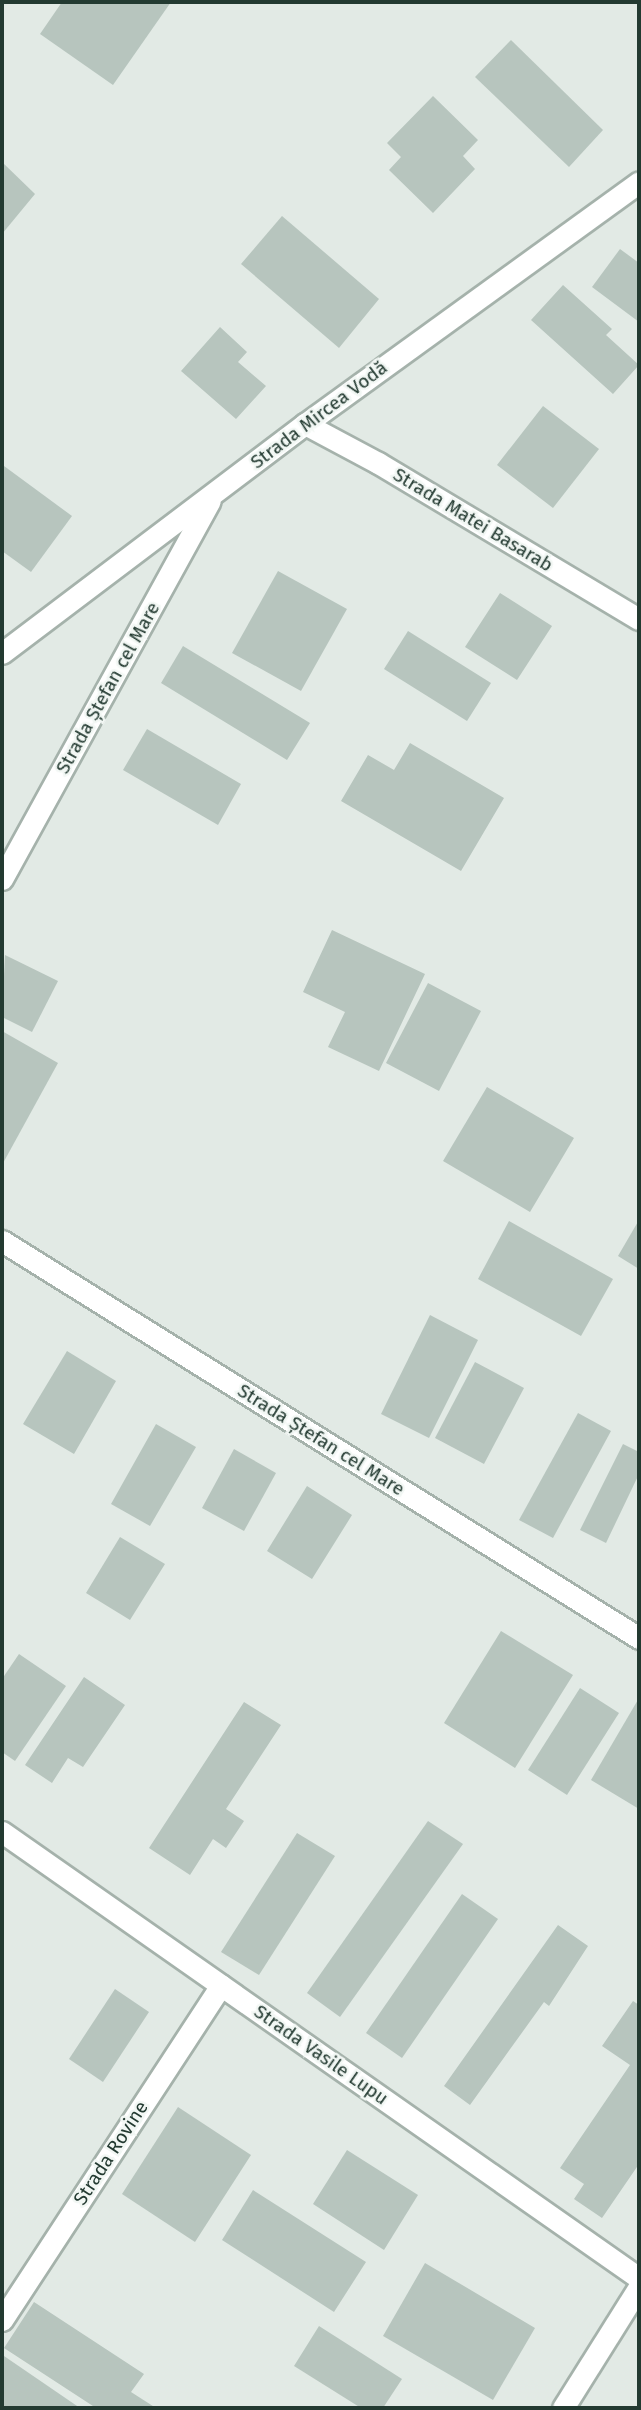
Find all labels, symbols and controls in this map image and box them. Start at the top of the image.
street label: Strada Mircea Vodă [246,356,392,474]
street label: Strada Matei Basarab [389,463,557,577]
street label: Strada Ștefan cel Mare [51,598,165,778]
street label: Strada Ștefan cel Mare [233,1379,409,1501]
street label: Strada Vasile Lupu [250,2000,392,2110]
street label: Strada Rovine [69,2097,153,2209]

